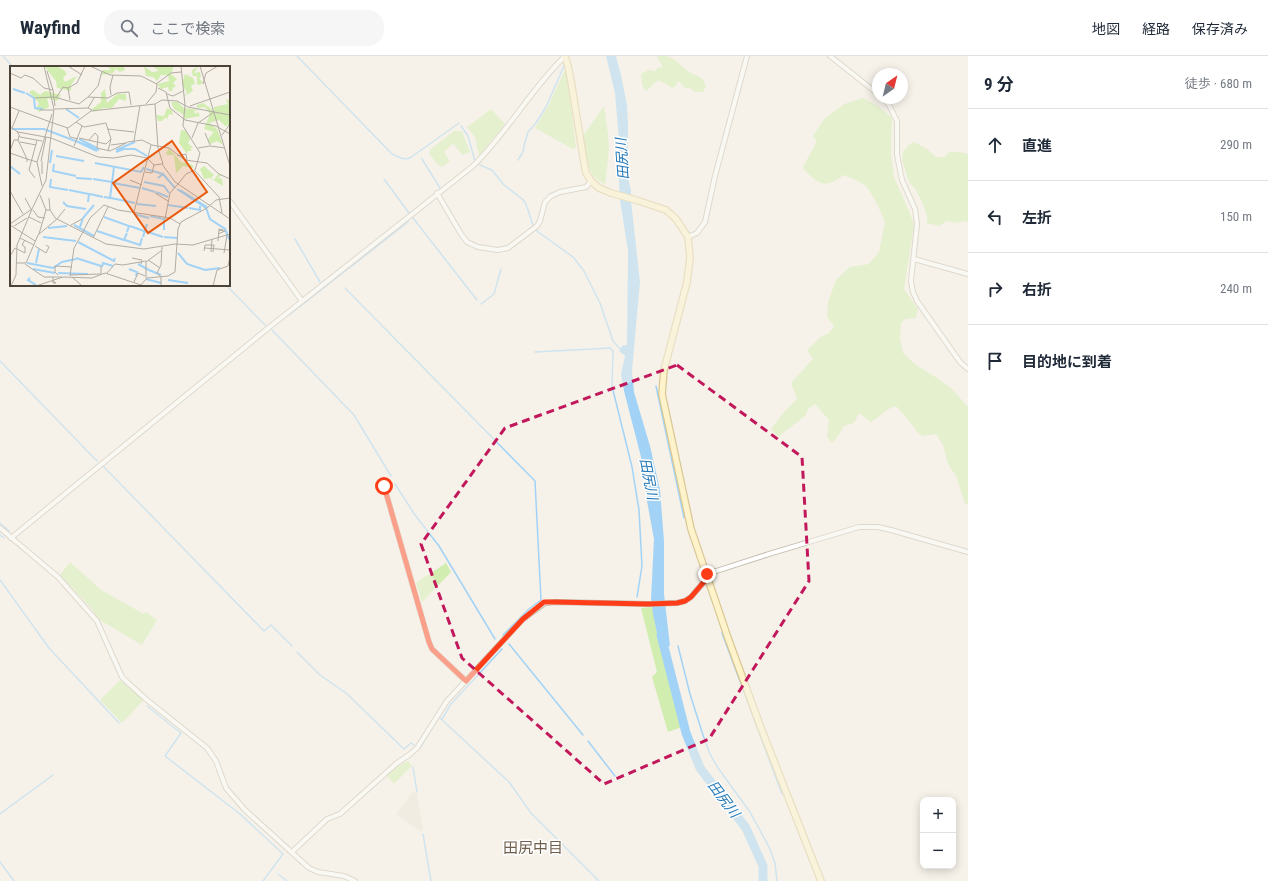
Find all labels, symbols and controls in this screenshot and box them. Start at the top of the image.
search box [104,10,384,46]
text: Wayfind [20,16,80,39]
icon: search [118,17,140,39]
text: ここで検索 [150,20,225,38]
text: 地図 [1092,21,1120,37]
text: 経路 [1142,21,1170,37]
text: 保存済み [1192,21,1248,37]
inset map [10,66,230,286]
north arrow [872,68,908,104]
text: 9 分 [984,74,1014,94]
text: 徒歩 · 680 m [1185,76,1252,91]
icon: ahead [984,134,1006,156]
water label: 田尻川 [612,135,631,181]
text: 直進 [1022,137,1052,155]
text: 290 m [1220,137,1252,152]
icon: left [984,206,1006,228]
text: 左折 [1022,209,1052,227]
text: 150 m [1220,209,1252,224]
icon: right [984,278,1006,300]
text: 右折 [1022,281,1052,299]
text: 240 m [1220,281,1252,296]
icon: arrive [984,350,1006,372]
text: 目的地に到着 [1022,353,1112,371]
water label: 田尻川 [637,457,661,503]
route start [375,477,393,495]
route end [698,565,716,583]
water label: 田尻川 [705,777,744,822]
map controls [920,797,956,869]
button: + [920,797,956,833]
button: − [920,833,956,869]
district label: 田尻中目 [503,839,563,857]

